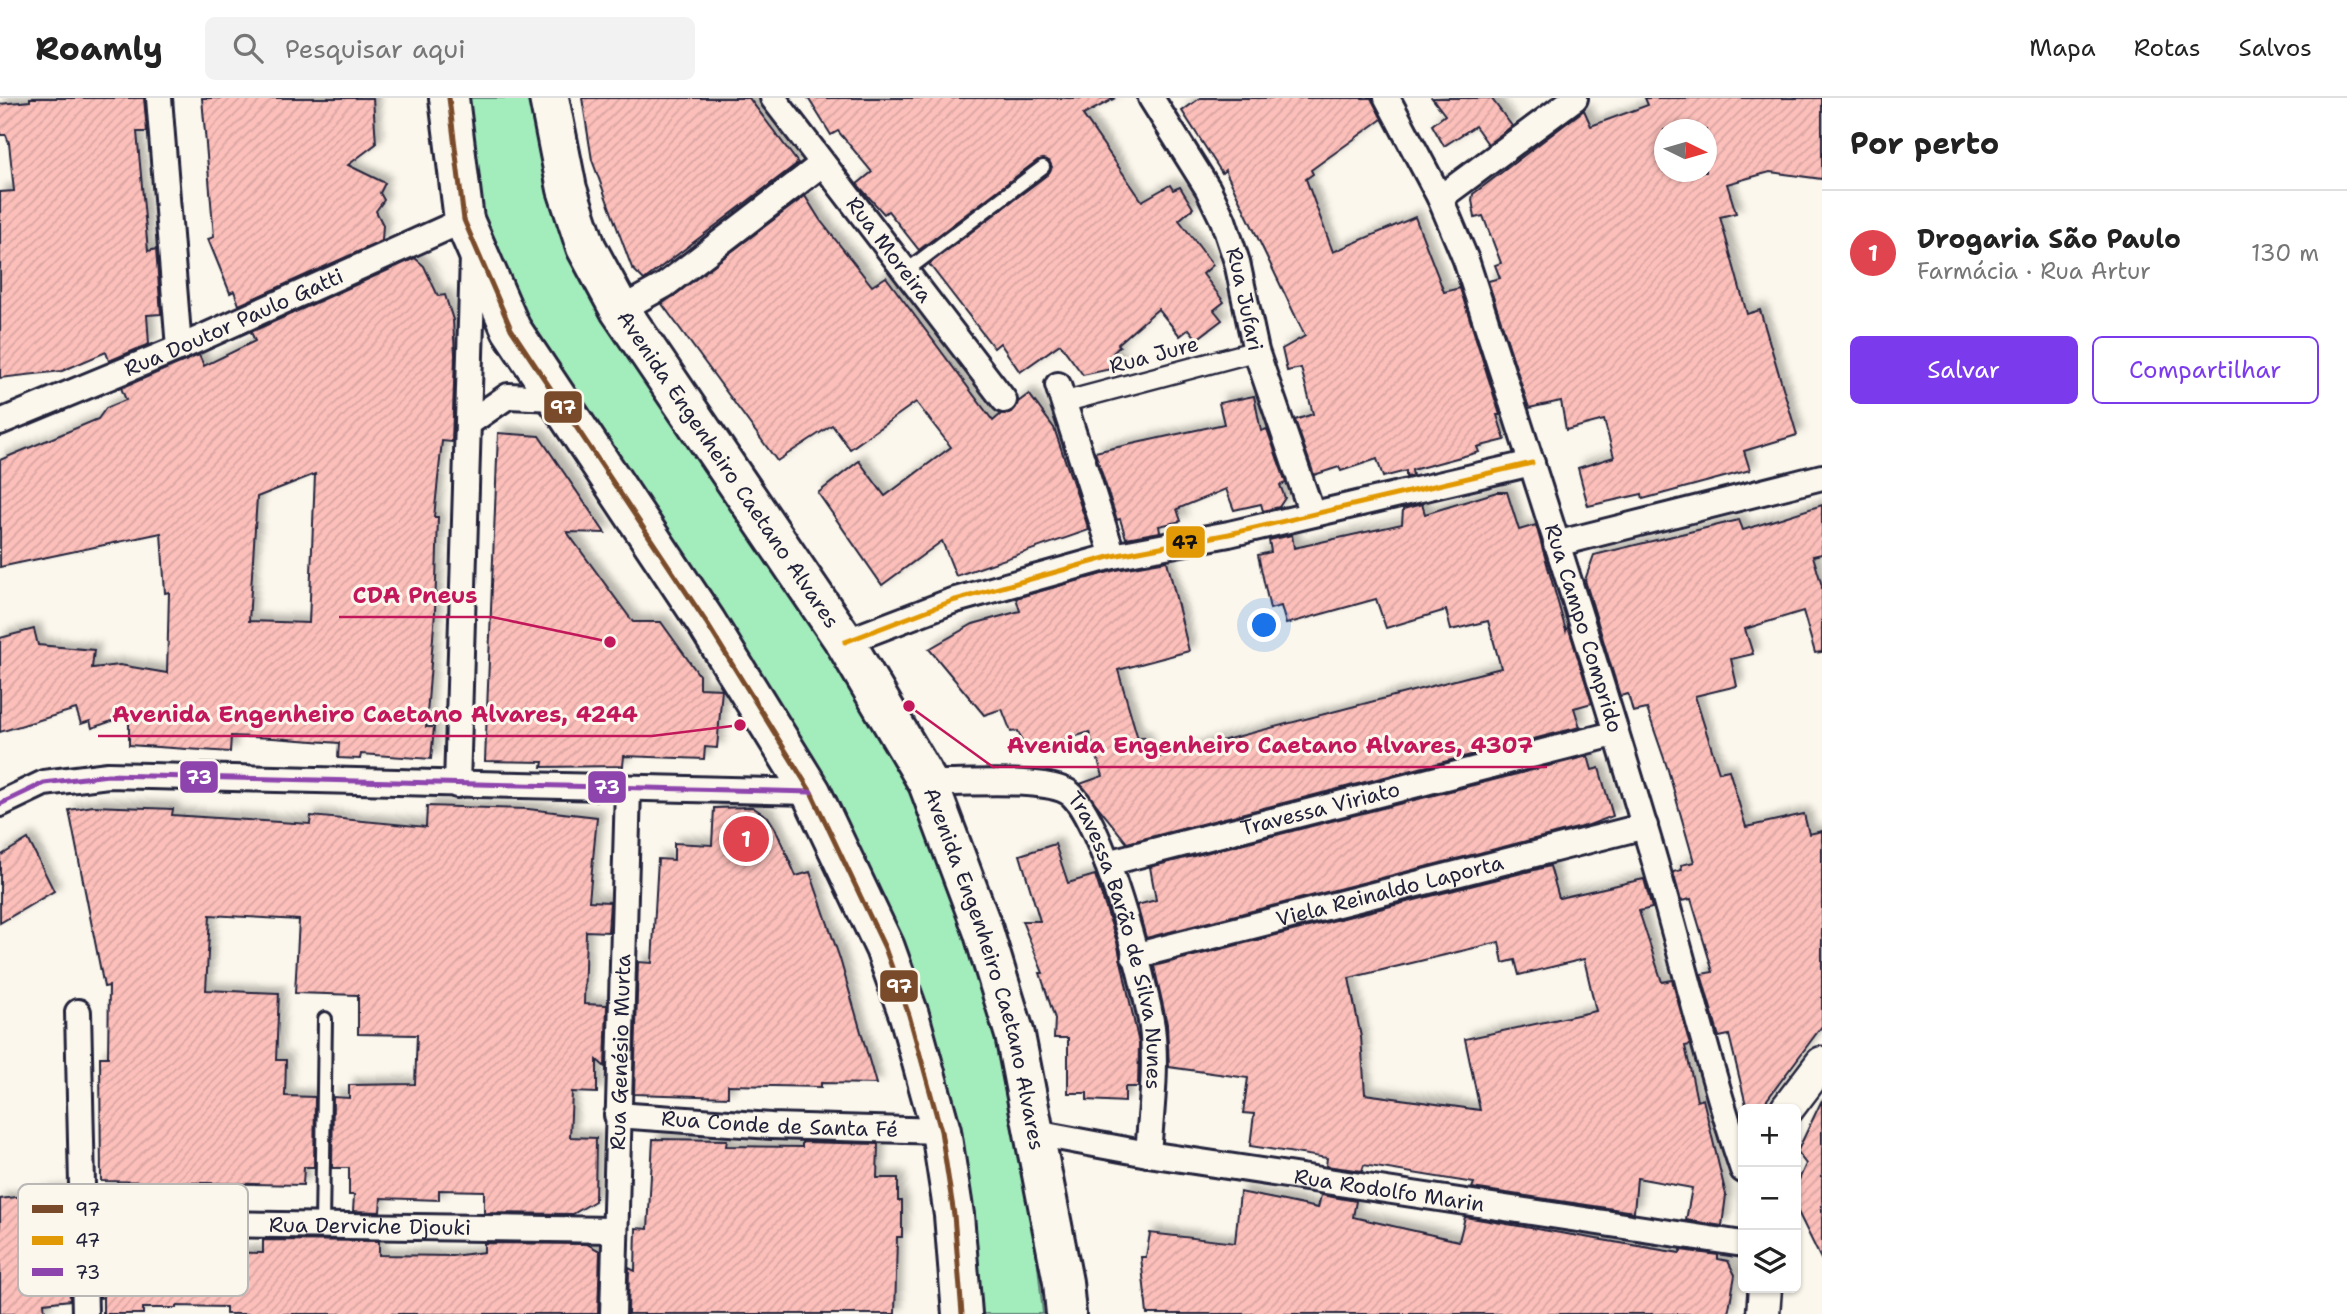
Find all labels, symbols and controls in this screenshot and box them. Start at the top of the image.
search box [205,17,695,80]
text: Roamly [35,26,163,71]
icon: search [229,29,267,67]
text: Pesquisar aqui [285,31,466,66]
text: Mapa [2029,32,2096,64]
text: Rotas [2134,32,2201,64]
text: Salvos [2239,32,2312,64]
north arrow [1654,119,1717,182]
text: Por perto [1850,123,1999,164]
street label: Rua Moreira [840,191,939,308]
text: Drogaria São Paulo [1917,221,2181,256]
text: 1 [1868,238,1878,268]
text: 130 m [2251,238,2319,268]
street label: Rua Jufari [1219,244,1270,354]
text: Farmácia · Rua Artur [1917,256,2151,286]
street label: Rua Doutor Paulo Gatti [120,262,348,383]
street label: Avenida Engenheiro Caetano Alvares [610,305,846,634]
street label: Rua Jure [1106,330,1202,380]
button: Salvar [1850,336,2078,404]
button: Compartilhar [2092,336,2319,404]
line badge: 97 [543,390,583,424]
text: 97 [550,395,576,420]
street label: Rua Campo Comprido [1538,520,1629,736]
line badge: 47 [1165,525,1206,559]
text: 47 [1172,530,1198,555]
callout: CDA Pneus [339,573,492,617]
text: CDA Pneus [353,580,477,610]
your location [1247,608,1281,642]
callout: Avenida Engenheiro Caetano Alvares, 4244 [98,692,652,736]
text: Avenida Engenheiro Caetano Alvares, 4244 [112,699,638,729]
callout: Avenida Engenheiro Caetano Alvares, 4307 [993,723,1547,767]
text: Avenida Engenheiro Caetano Alvares, 4307 [1007,730,1533,760]
line badge: 73 [179,760,219,794]
text: 73 [186,765,212,790]
line badge: 73 [587,770,627,804]
text: 73 [594,775,620,800]
street label: Travessa Viriato [1238,775,1403,842]
street label: Avenida Engenheiro Caetano Alvares [917,784,1051,1153]
street label: Travessa Barão de Silva Nunes [1061,786,1168,1090]
pin: 1 [723,813,769,865]
street label: Viela Reinaldo Laporta [1273,849,1507,933]
street label: Rua Genésio Murta [604,954,637,1151]
line badge: 97 [879,969,919,1003]
text: 97 [886,974,912,999]
street label: Rua Conde de Santa Fé [660,1104,899,1144]
map controls [1738,1104,1801,1293]
button: + [1738,1104,1801,1167]
street label: Rua Rodolfo Marin [1292,1162,1487,1219]
button: − [1738,1167,1801,1230]
legend [18,1184,248,1296]
text: 97 [75,1197,101,1222]
street label: Rua Derviche Djouki [269,1211,471,1242]
text: 47 [75,1228,100,1253]
button: layers [1738,1230,1801,1293]
text: 73 [75,1260,100,1285]

